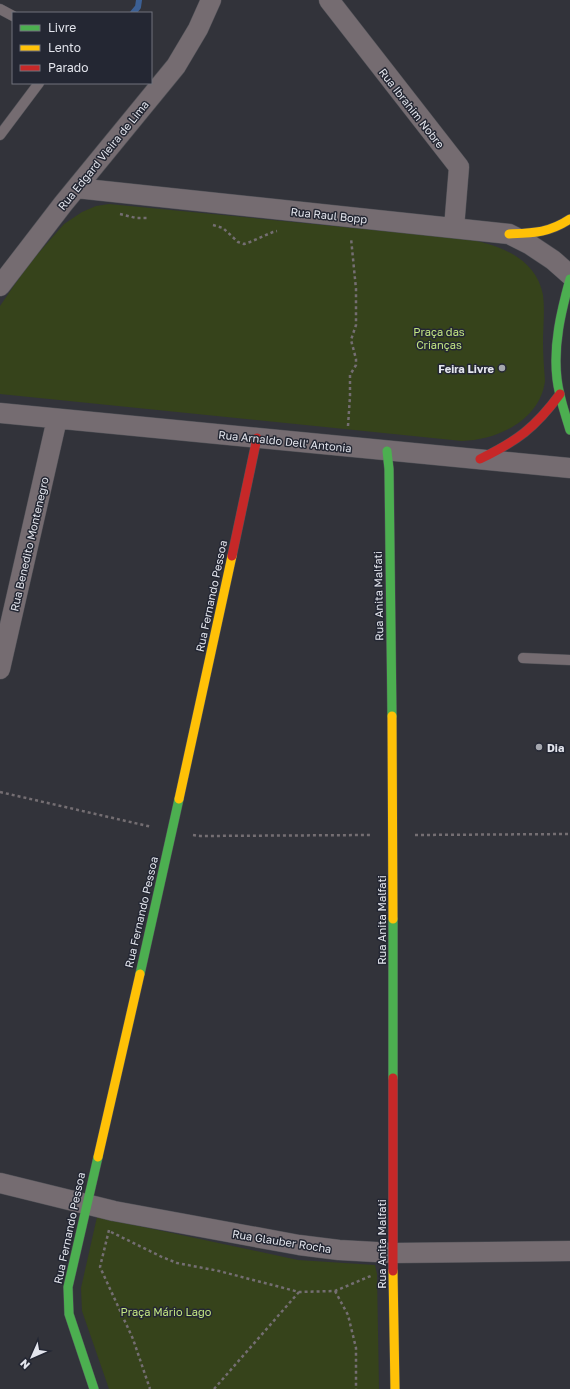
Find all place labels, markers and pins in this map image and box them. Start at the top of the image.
place label: Feira Livre [438,362,495,375]
marker: Feira Livre [497,363,507,373]
place label: Dia [547,741,564,754]
marker: Dia [534,742,544,752]

